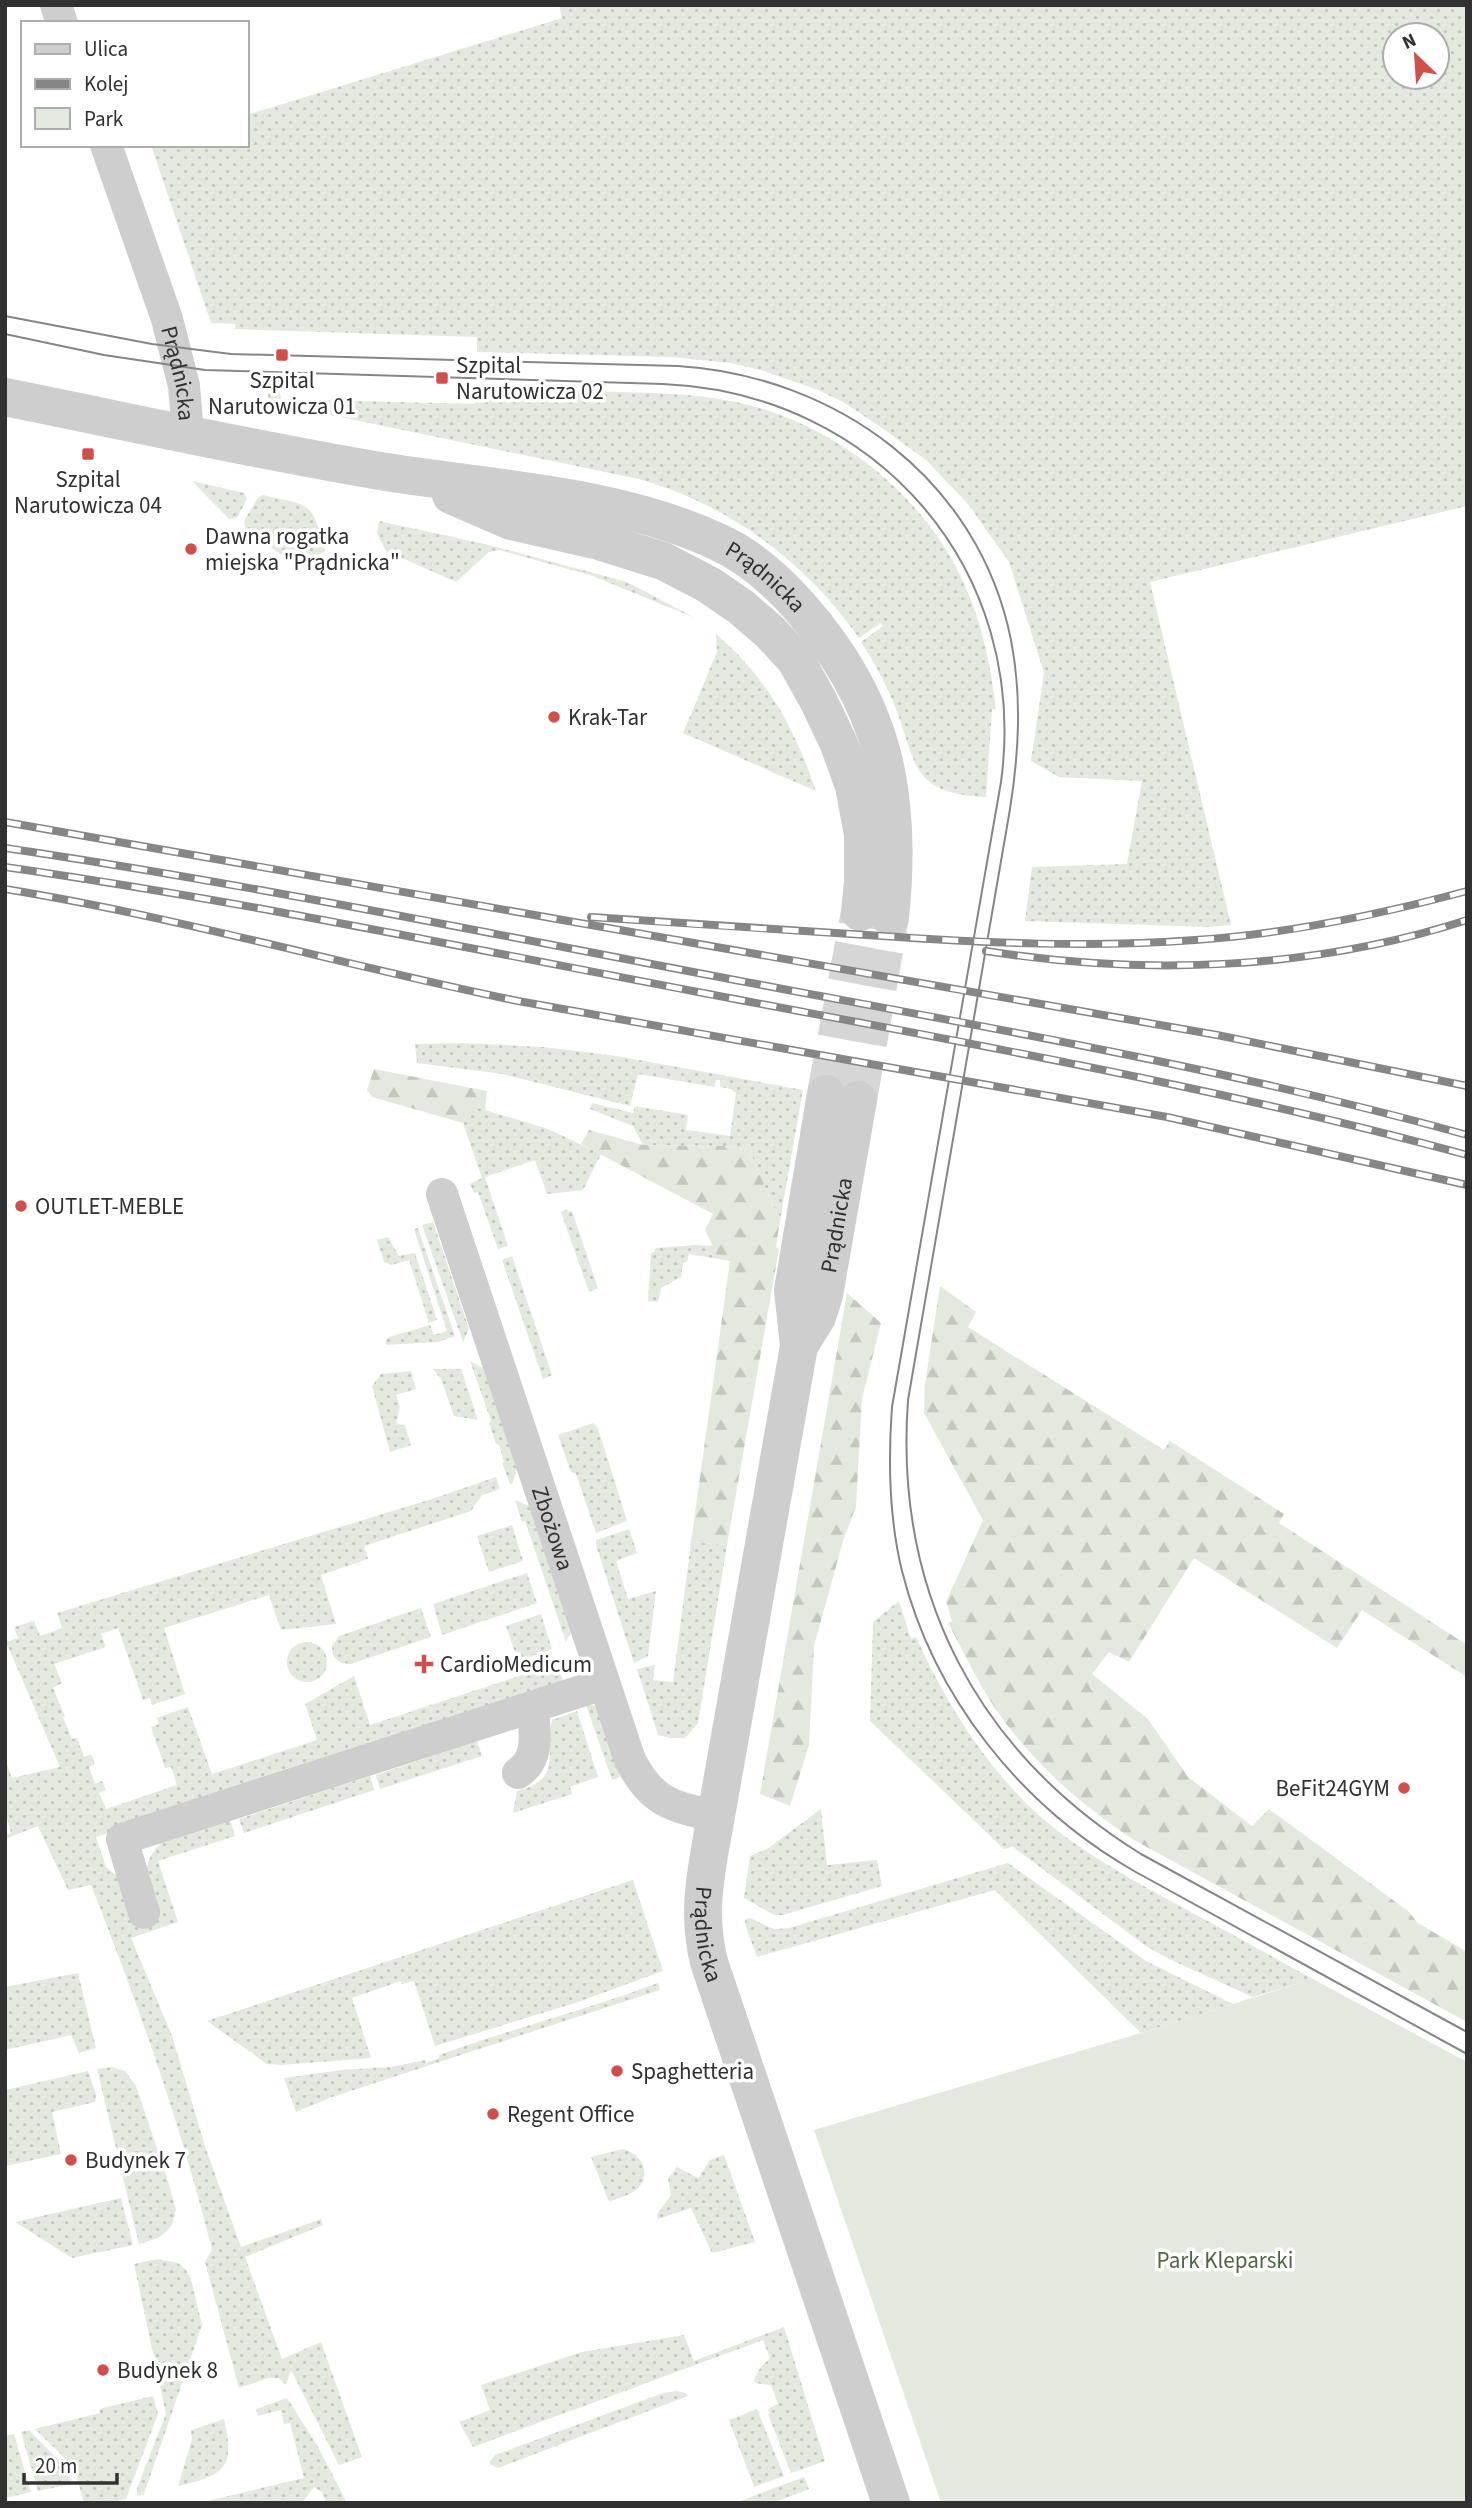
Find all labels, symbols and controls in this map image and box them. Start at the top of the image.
legend [21,21,248,147]
north arrow [1381,21,1451,91]
text: N [1398,27,1421,57]
text: Ulica [84,34,128,64]
text: Kolej [84,69,128,99]
text: Park [84,104,124,134]
street label: Prądnicka [152,322,203,422]
marker: Szpital Narutowicza 01 [274,347,290,363]
place label: Szpital Narutowicza 02 [456,349,604,408]
place label: Szpital Narutowicza 01 [208,364,356,423]
marker: Szpital Narutowicza 02 [434,370,450,386]
marker: Szpital Narutowicza 04 [80,446,96,462]
place label: Szpital Narutowicza 04 [14,463,162,522]
place label: Dawna rogatka miejska "Prądnicka" [205,520,400,579]
street label: Prądnicka [719,533,813,620]
marker: Dawna rogatka miejska "Prądnicka" [183,541,199,557]
place label: Krak-Tar [568,701,648,734]
marker: Krak-Tar [546,709,562,725]
street label: Prądnicka [812,1175,861,1276]
place label: OUTLET-MEBLE [35,1190,184,1223]
marker: OUTLET-MEBLE [13,1198,29,1214]
street label: Zbożowa [523,1482,582,1575]
place label: CardioMedicum [440,1648,592,1681]
marker: CardioMedicum [414,1654,434,1674]
place label: BeFit24GYM [1276,1772,1390,1805]
marker: BeFit24GYM [1396,1780,1412,1796]
street label: Prądnicka [686,1885,731,1987]
place label: Spaghetteria [631,2055,754,2088]
marker: Spaghetteria [609,2063,625,2079]
place label: Regent Office [507,2098,634,2131]
marker: Regent Office [485,2106,501,2122]
place label: Budynek 7 [85,2144,186,2177]
marker: Budynek 7 [63,2152,79,2168]
park label: Park Kleparski [1157,2244,1293,2277]
place label: Budynek 8 [117,2354,218,2387]
marker: Budynek 8 [95,2362,111,2378]
scale bar [24,2442,117,2486]
text: 20 m [35,2451,77,2481]

